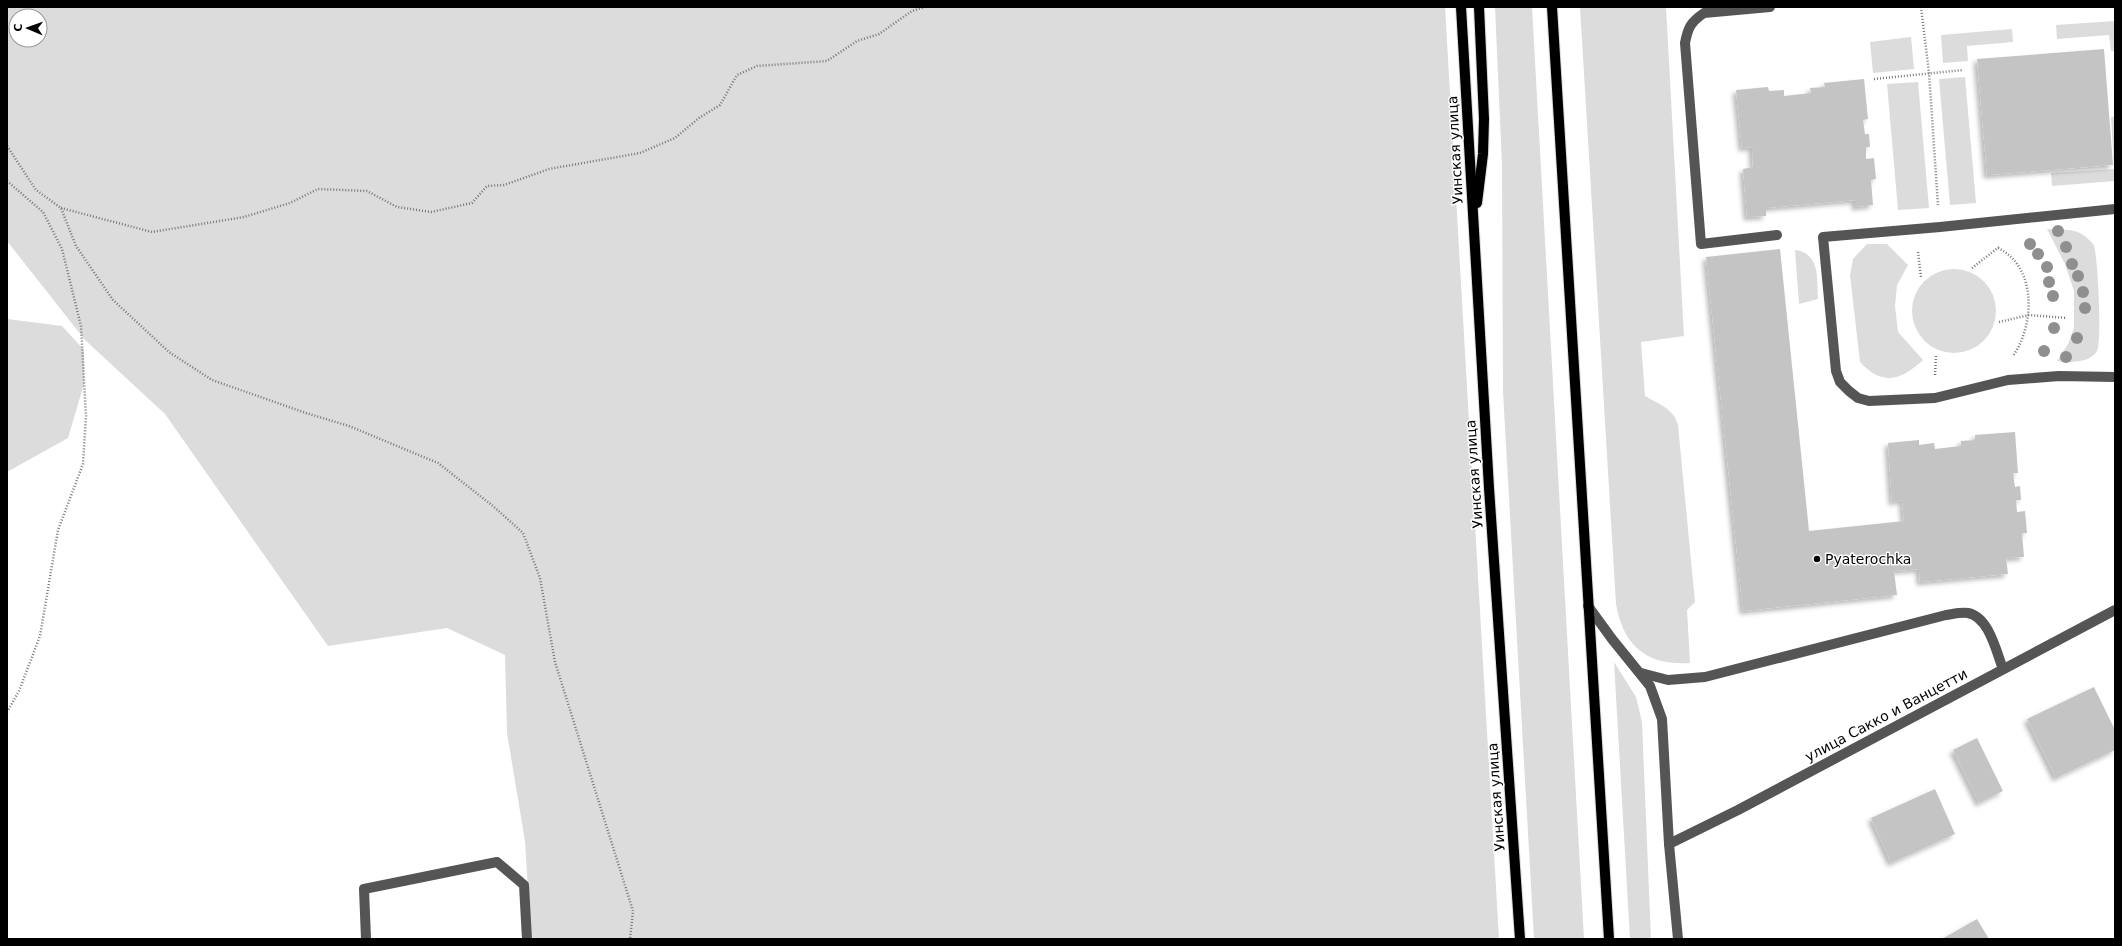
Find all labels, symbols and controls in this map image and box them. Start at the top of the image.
north arrow [8,8,48,48]
text: С [12,23,25,32]
street label: Уинская улица [1444,95,1466,205]
street label: Уинская улица [1462,419,1486,529]
place label: Pyaterochka [1825,551,1911,567]
marker: Pyaterochka [1812,554,1822,564]
street label: улица Сакко и Ванцетти [1802,665,1970,765]
street label: Уинская улица [1484,742,1508,852]

